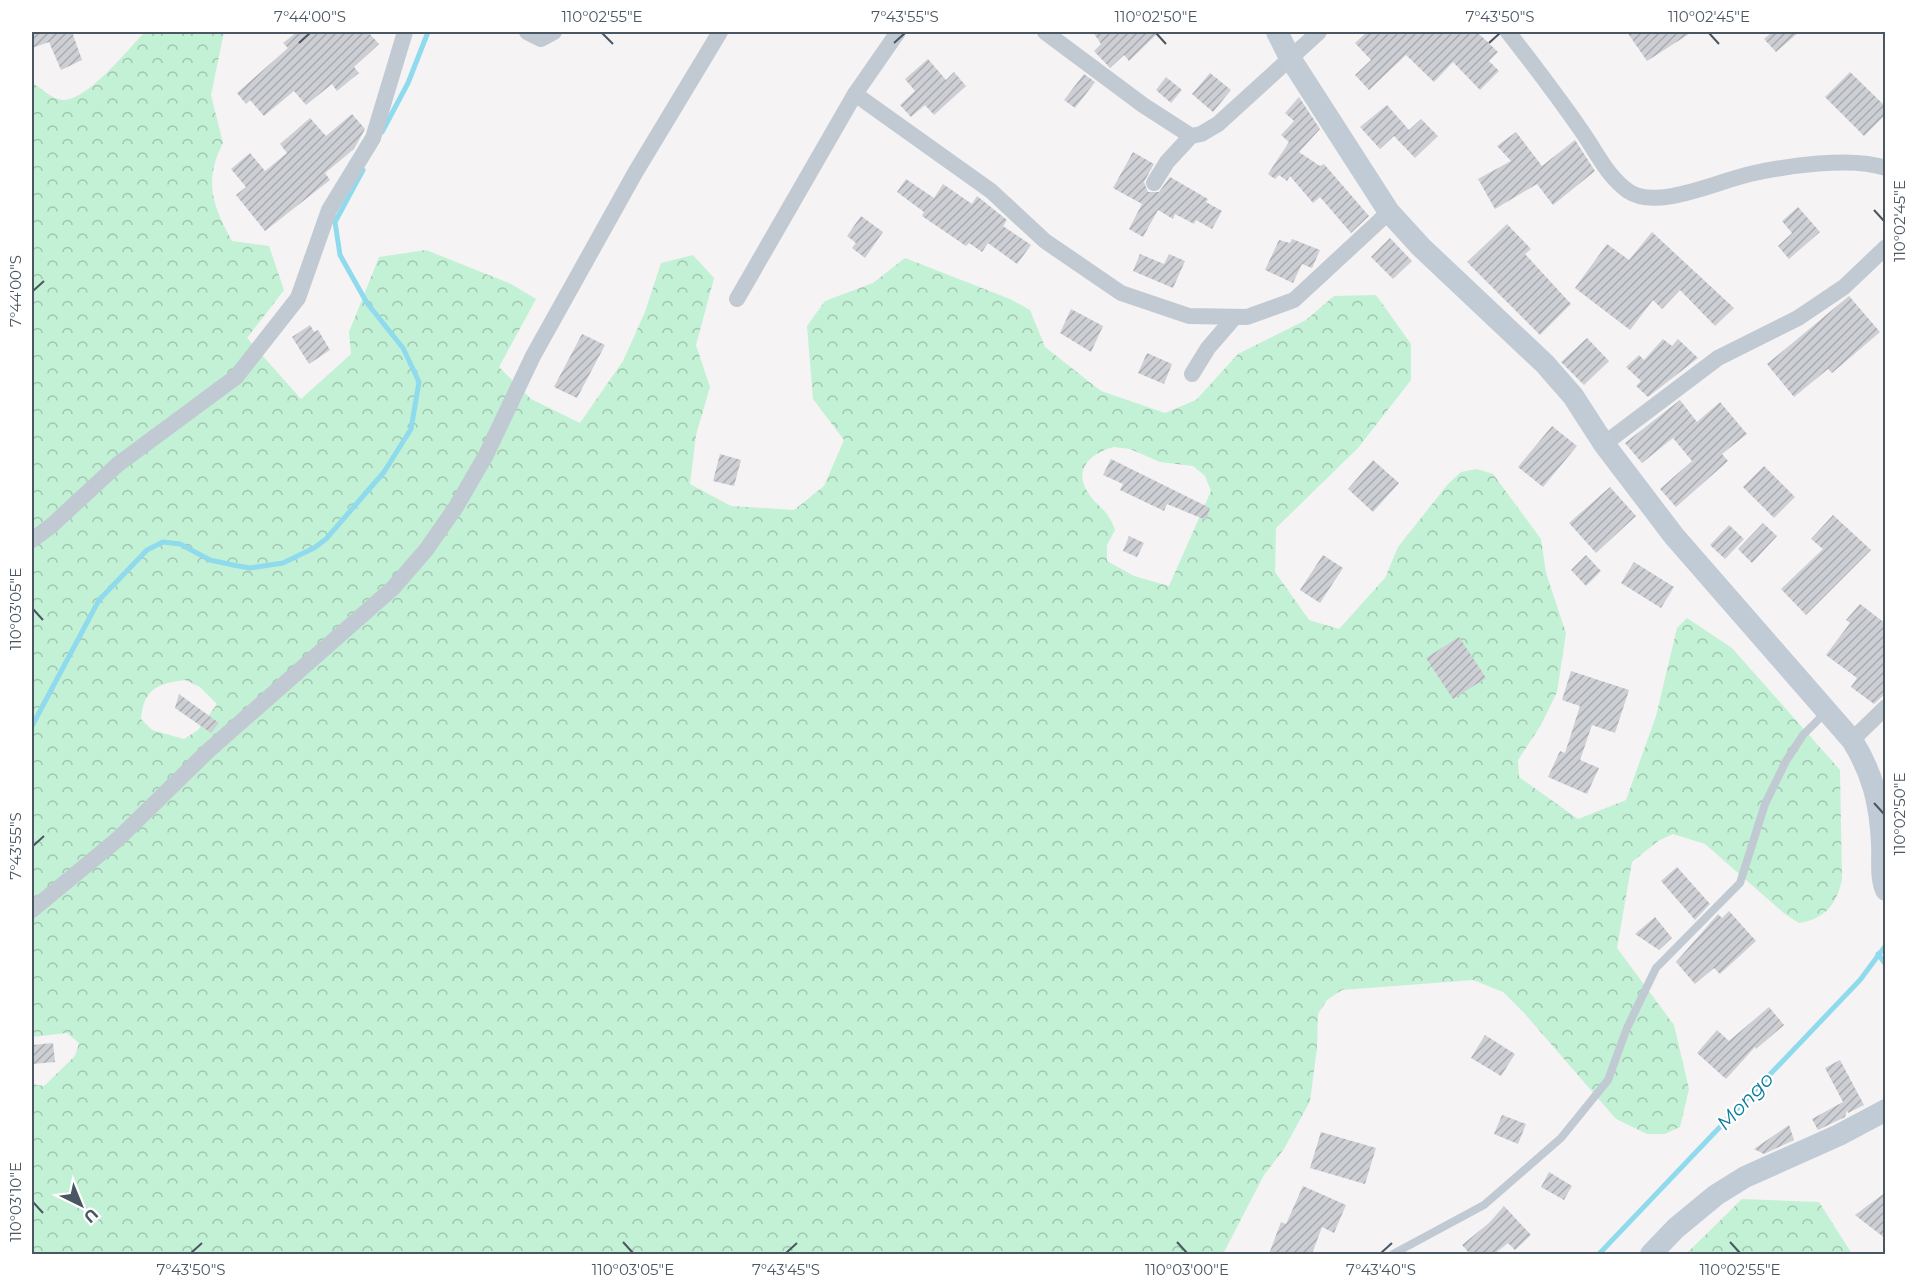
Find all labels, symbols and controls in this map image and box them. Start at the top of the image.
text: 7°44'00"S [274,7,346,26]
text: 110°02'55"E [561,7,643,26]
text: 7°43'55"S [871,7,939,26]
text: 110°02'50"E [1115,7,1197,26]
text: 7°43'50"S [1465,7,1535,26]
text: 110°02'45"E [1668,7,1750,26]
text: 110°02'45"E [1890,180,1909,262]
text: 7°44'00"S [6,255,25,327]
text: 110°03'05"E [6,568,25,650]
text: 110°02'50"E [1890,773,1909,855]
text: 7°43'55"S [6,812,25,880]
water label: Mongo [1712,1067,1778,1135]
text: 110°03'10"E [6,1162,25,1242]
north arrow [51,1175,111,1235]
text: U [80,1204,102,1227]
text: 7°43'50"S [156,1260,226,1279]
text: 110°03'05"E [592,1260,674,1279]
text: 7°43'45"S [752,1260,820,1279]
text: 110°03'00"E [1145,1260,1229,1279]
text: 7°43'40"S [1346,1260,1416,1279]
text: 110°02'55"E [1699,1260,1781,1279]

